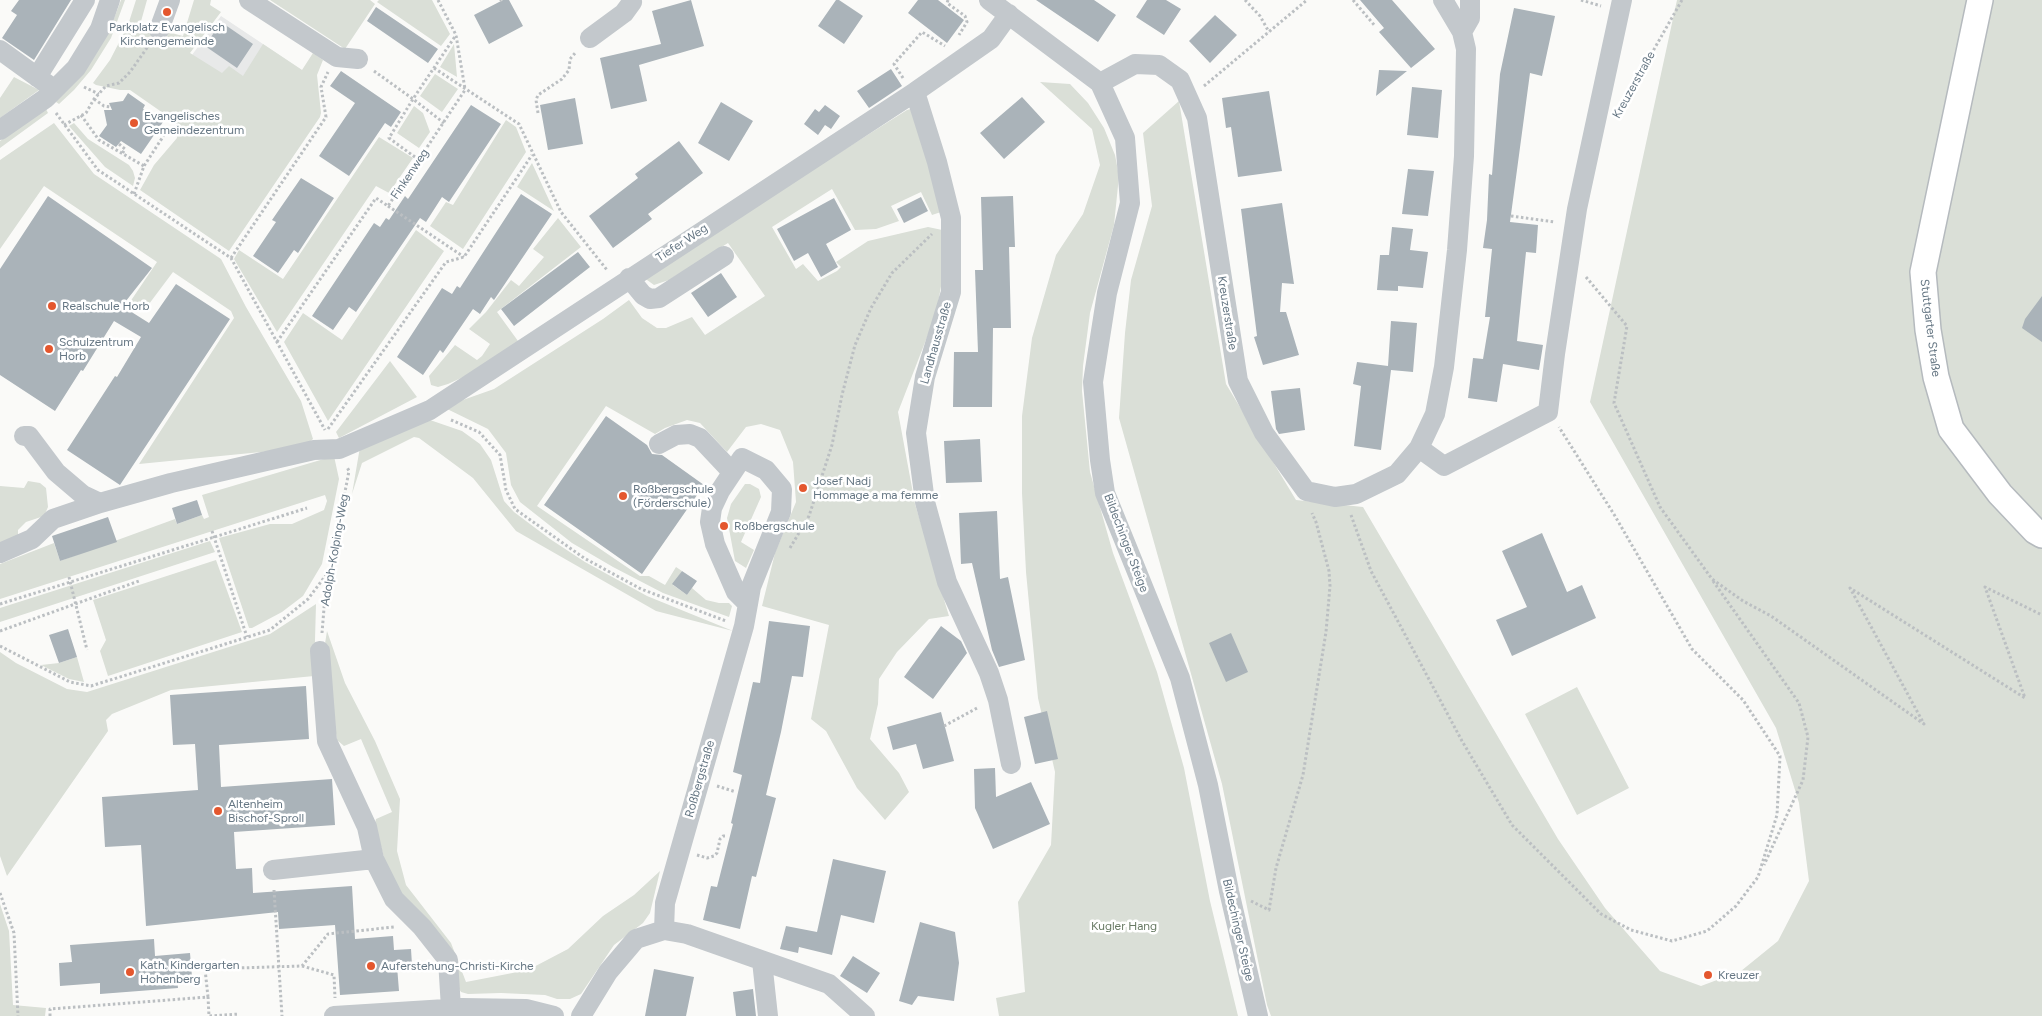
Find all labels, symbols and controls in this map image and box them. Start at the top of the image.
marker: Parkplatz Evangelisch Kirchengemeinde [161,6,173,18]
place label: Parkplatz Evangelisch Kirchengemeinde [109,20,225,48]
street label: Kreuzerstraße [1610,49,1658,121]
place label: Evangelisches Gemeindezentrum [144,109,244,137]
marker: Evangelisches Gemeindezentrum [128,117,140,129]
street label: Finkenweg [388,146,432,202]
street label: Tiefer Weg [654,221,710,265]
street label: Kreuzerstraße [1214,275,1240,351]
street label: Stuttgarter Straße [1917,278,1943,378]
place label: Realschule Horb [62,299,150,313]
marker: Realschule Horb [46,300,58,312]
street label: Landhausstraße [917,300,955,386]
place label: Schulzentrum Horb [59,335,134,363]
marker: Schulzentrum Horb [43,343,55,355]
place label: Josef Nadj Hommage a ma femme [813,474,938,502]
place label: Roßbergschule (Förderschule) [633,482,714,510]
marker: Josef Nadj Hommage a ma femme [797,482,809,494]
marker: Roßbergschule (Förderschule) [617,490,629,502]
street label: Bildechinger Steige [1101,492,1151,594]
street label: Adolph-Kolping-Weg [318,493,352,607]
place label: Roßbergschule [734,519,815,533]
marker: Roßbergschule [718,520,730,532]
street label: Roßbergstraße [682,739,718,819]
place label: Altenheim Bischof-Sproll [228,797,304,825]
marker: Altenheim Bischof-Sproll [212,805,224,817]
street label: Bildechinger Steige [1219,878,1257,982]
park label: Kugler Hang [1091,919,1157,933]
place label: Kath. Kindergarten Hohenberg [140,958,239,986]
place label: Auferstehung-Christi-Kirche [381,959,534,973]
marker: Auferstehung-Christi-Kirche [365,960,377,972]
marker: Kath. Kindergarten Hohenberg [124,966,136,978]
place label: Kreuzer [1718,968,1759,982]
marker: Kreuzer [1702,969,1714,981]

